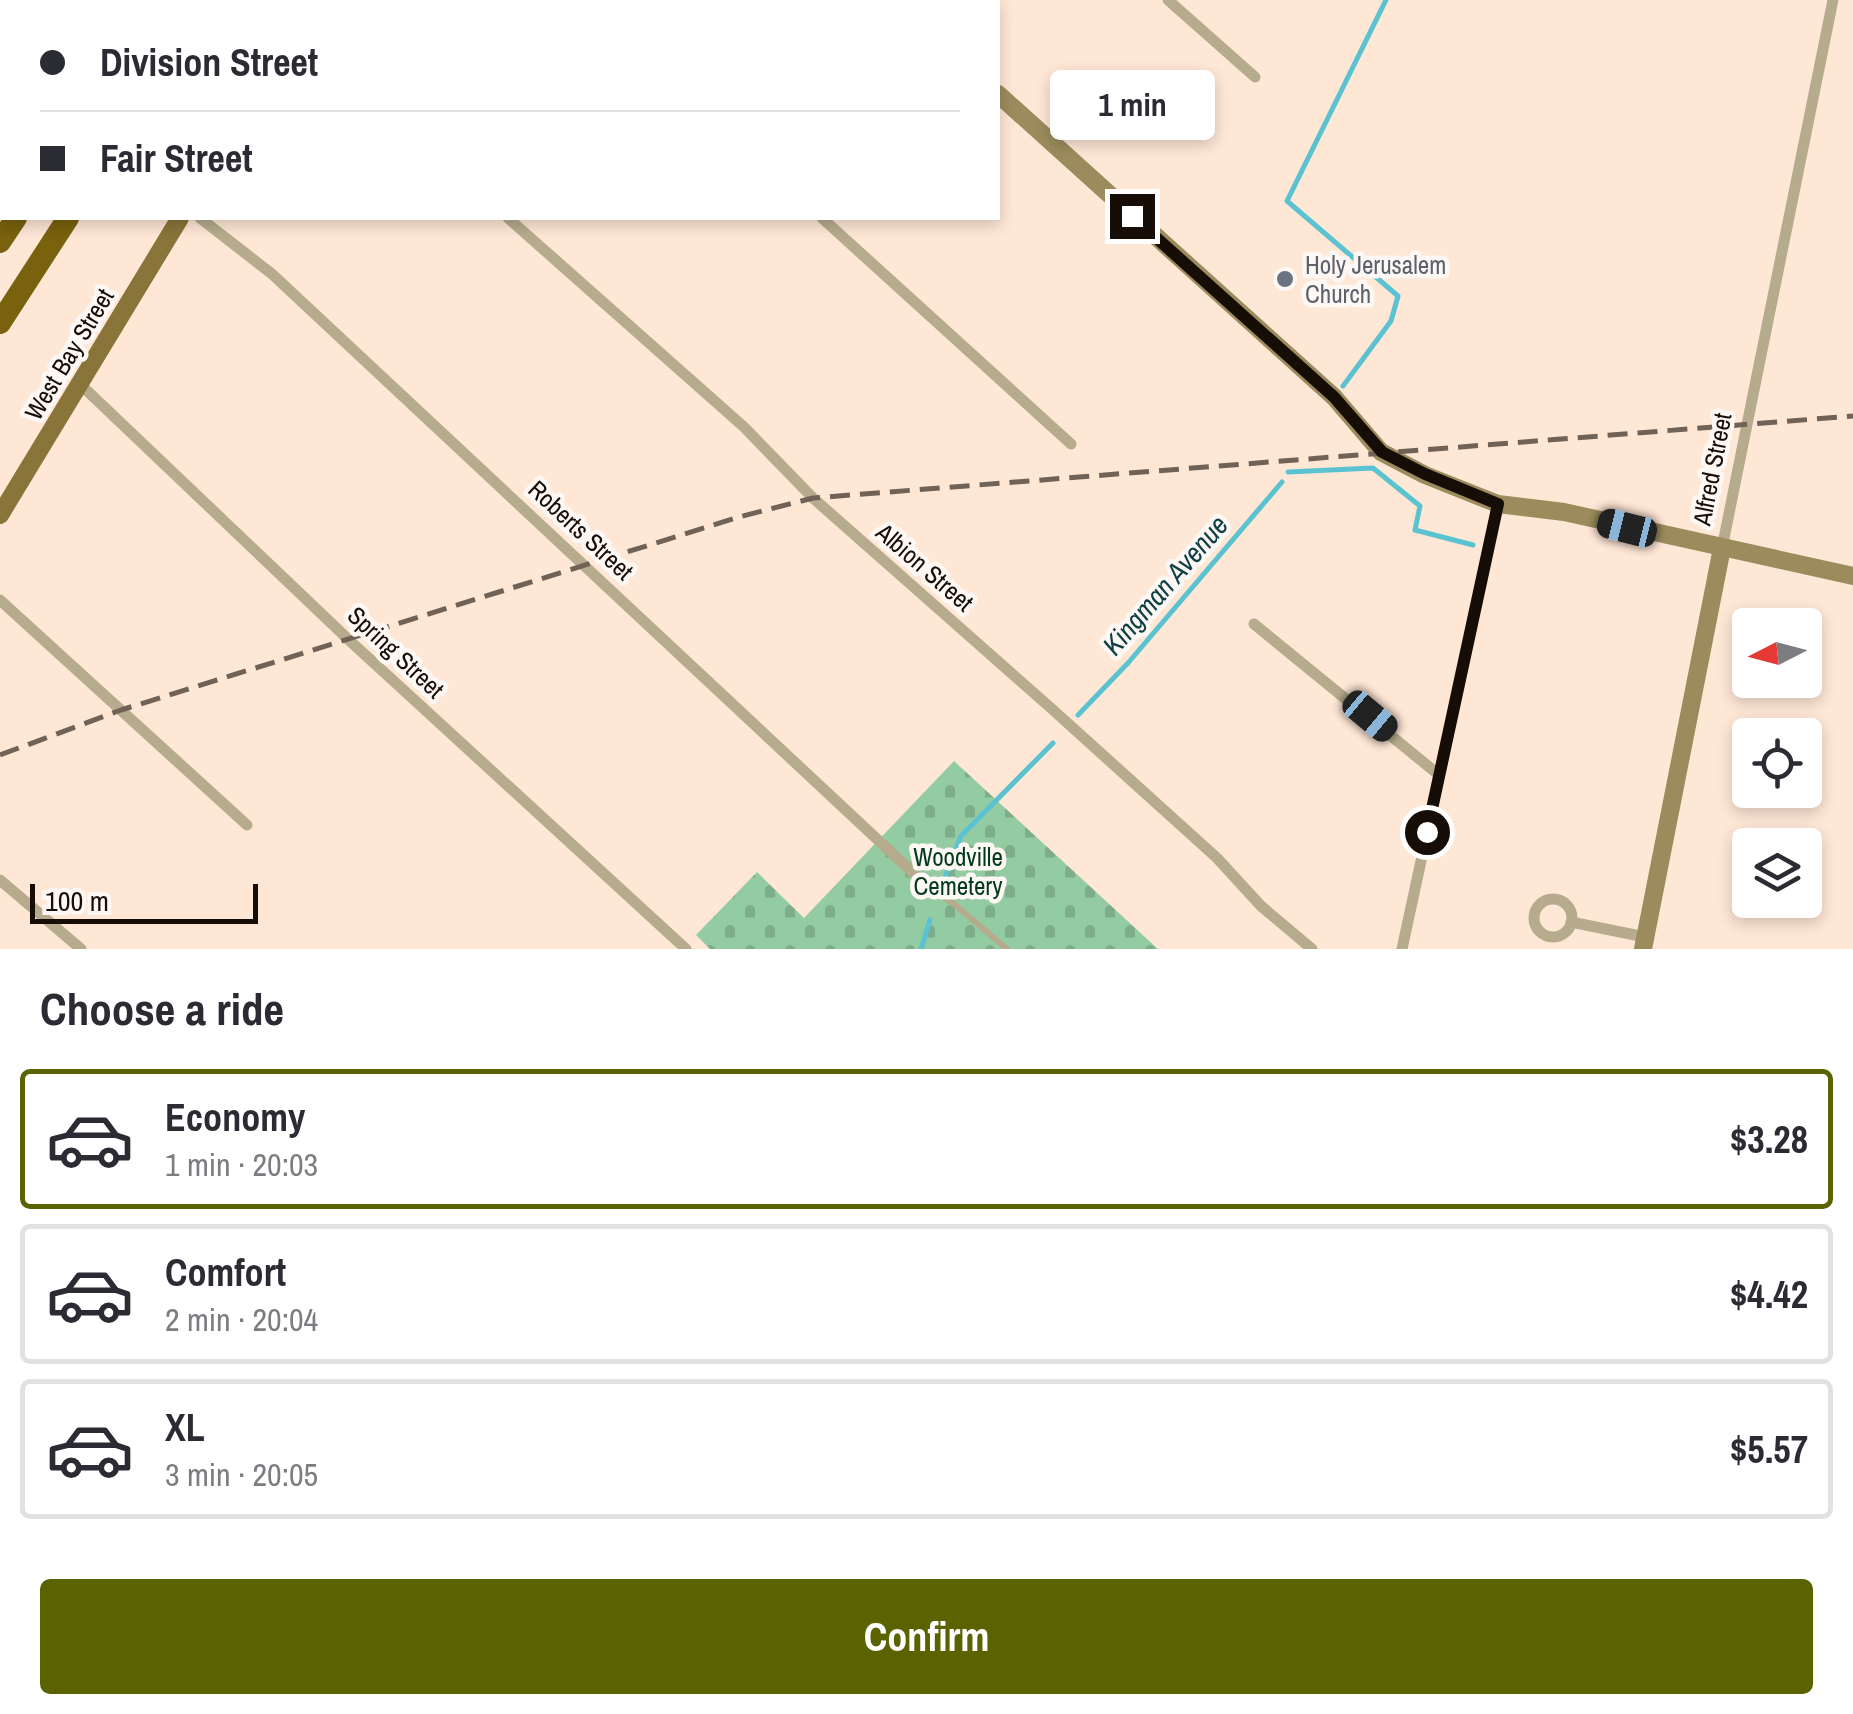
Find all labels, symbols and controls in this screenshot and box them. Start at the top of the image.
text: Division Street [100,37,318,88]
callout: 1 min [1050,71,1214,141]
text: 1 min [1098,83,1167,126]
text: Fair Street [100,133,253,184]
route end [1110,194,1155,239]
place label: Holy Jerusalem Church [1305,248,1446,311]
marker: Holy Jerusalem Church [1274,268,1296,290]
street label: West Bay Street [16,282,122,426]
street label: Alfred Street [1684,410,1740,529]
street label: Roberts Street [521,472,641,588]
car [1594,506,1660,550]
water label: Kingman Avenue [1094,507,1236,663]
street label: Albion Street [868,515,981,619]
street label: Spring Street [340,598,452,706]
north arrow [1732,608,1822,698]
map controls [1732,608,1822,918]
car [1337,685,1403,747]
button: locate [1732,718,1822,808]
route start [1405,810,1450,855]
button: layers [1732,828,1822,918]
park label: Woodville Cemetery [913,840,1003,903]
scale bar [30,879,258,924]
text: 100 m [45,882,109,920]
text: Choose a ride [40,978,284,1039]
text: Economy [165,1092,305,1143]
icon: car [45,1094,135,1184]
text: $3.28 [1730,1114,1808,1165]
text: 1 min · 20:03 [165,1143,318,1186]
text: Comfort [165,1247,286,1298]
icon: car [45,1249,135,1339]
text: $4.42 [1730,1269,1808,1320]
text: 2 min · 20:04 [165,1298,318,1341]
text: XL [165,1402,205,1453]
icon: car [45,1404,135,1494]
text: $5.57 [1730,1424,1808,1475]
text: 3 min · 20:05 [165,1453,318,1496]
button: Confirm [40,1579,1813,1694]

